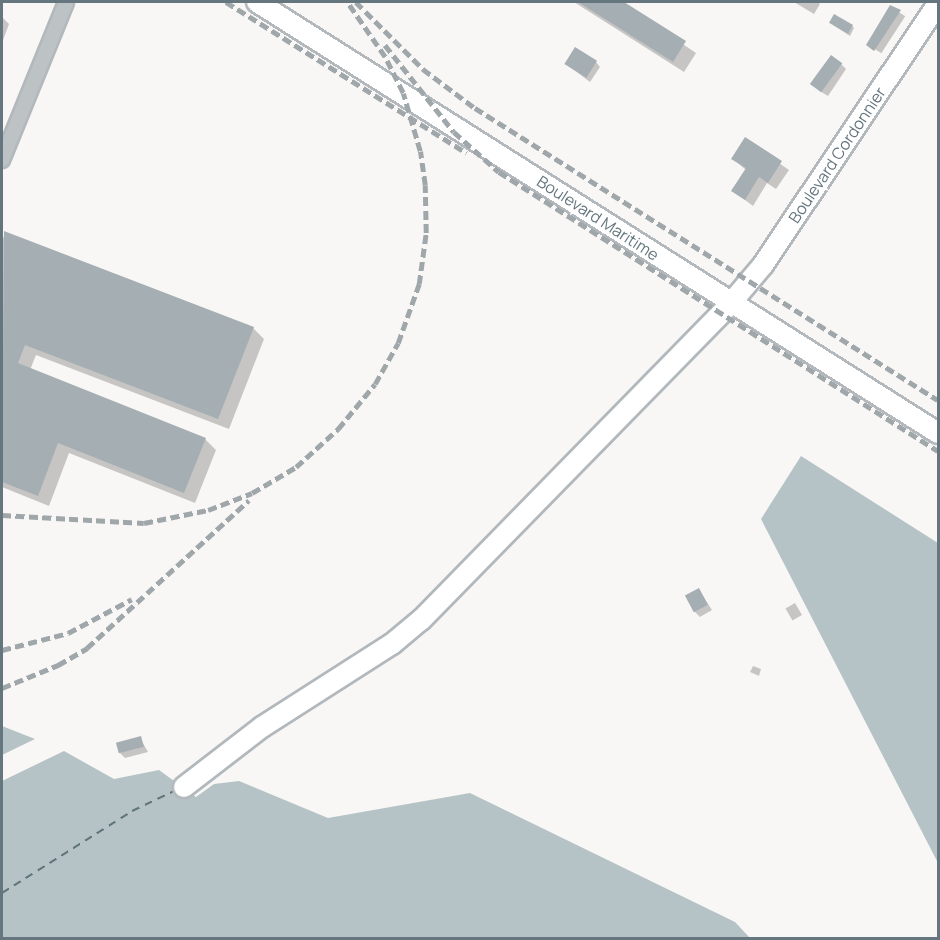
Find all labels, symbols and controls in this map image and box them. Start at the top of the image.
street label: Boulevard Cordonnier [784,83,890,227]
street label: Boulevard Maritime [534,171,662,265]

